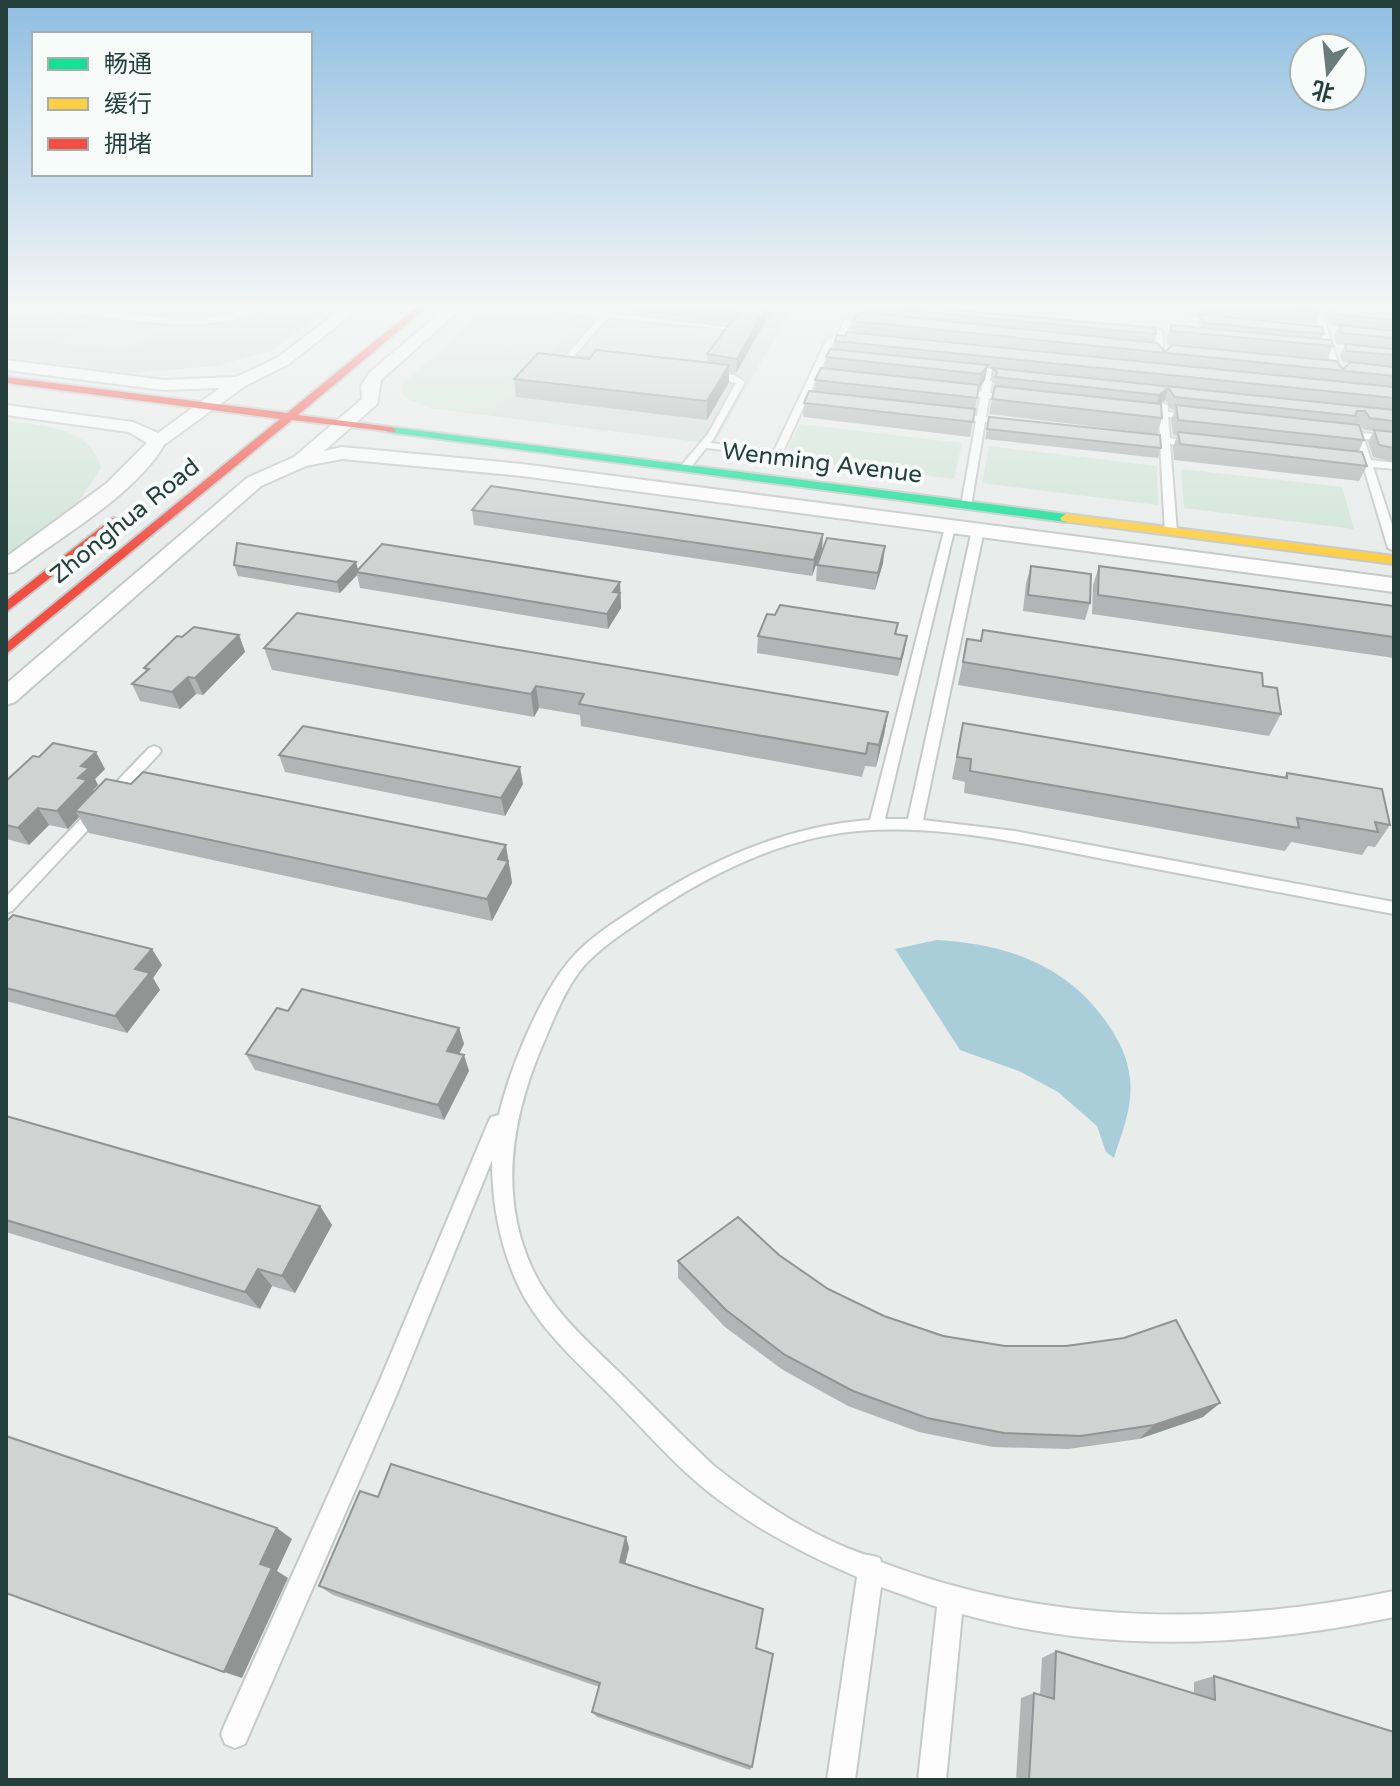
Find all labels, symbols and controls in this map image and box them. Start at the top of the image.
legend [32,32,312,176]
north arrow [1288,32,1368,112]
text: 畅通 [104,50,152,79]
text: 北 [1309,75,1337,106]
text: 缓行 [104,90,152,119]
text: 拥堵 [104,130,152,159]
street label: Wenming Avenue [720,436,924,490]
street label: Zhonghua Road [45,452,205,590]

